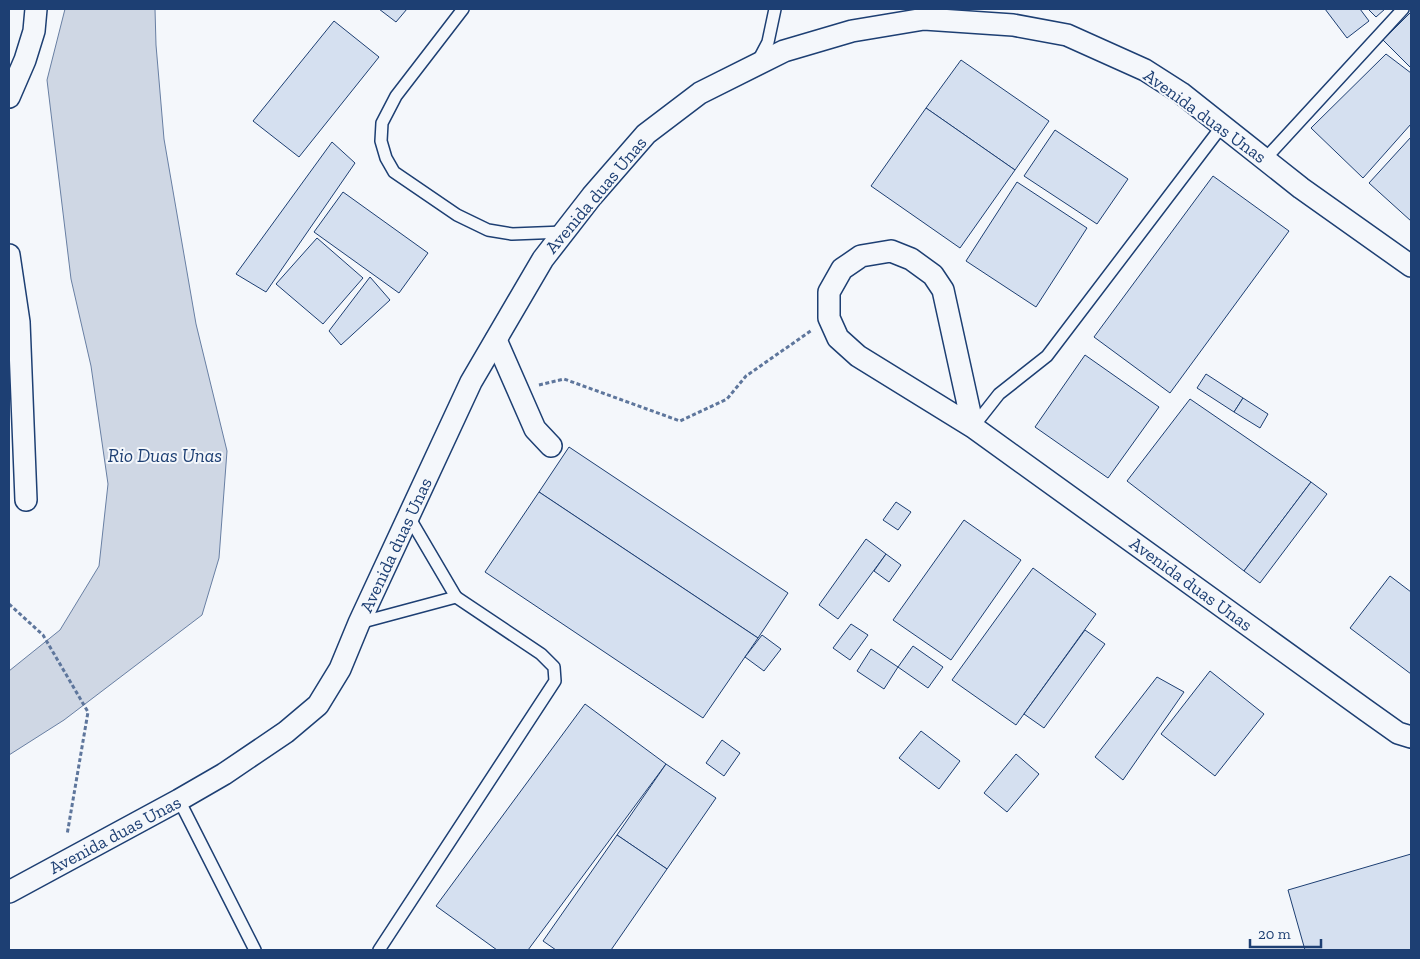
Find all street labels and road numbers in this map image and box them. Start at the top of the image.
street label: Avenida duas Unas [1139,64,1271,168]
street label: Avenida duas Unas [541,132,651,258]
street label: Avenida duas Unas [355,474,437,616]
street label: Avenida duas Unas [1125,532,1257,636]
street label: Avenida duas Unas [45,791,185,879]

